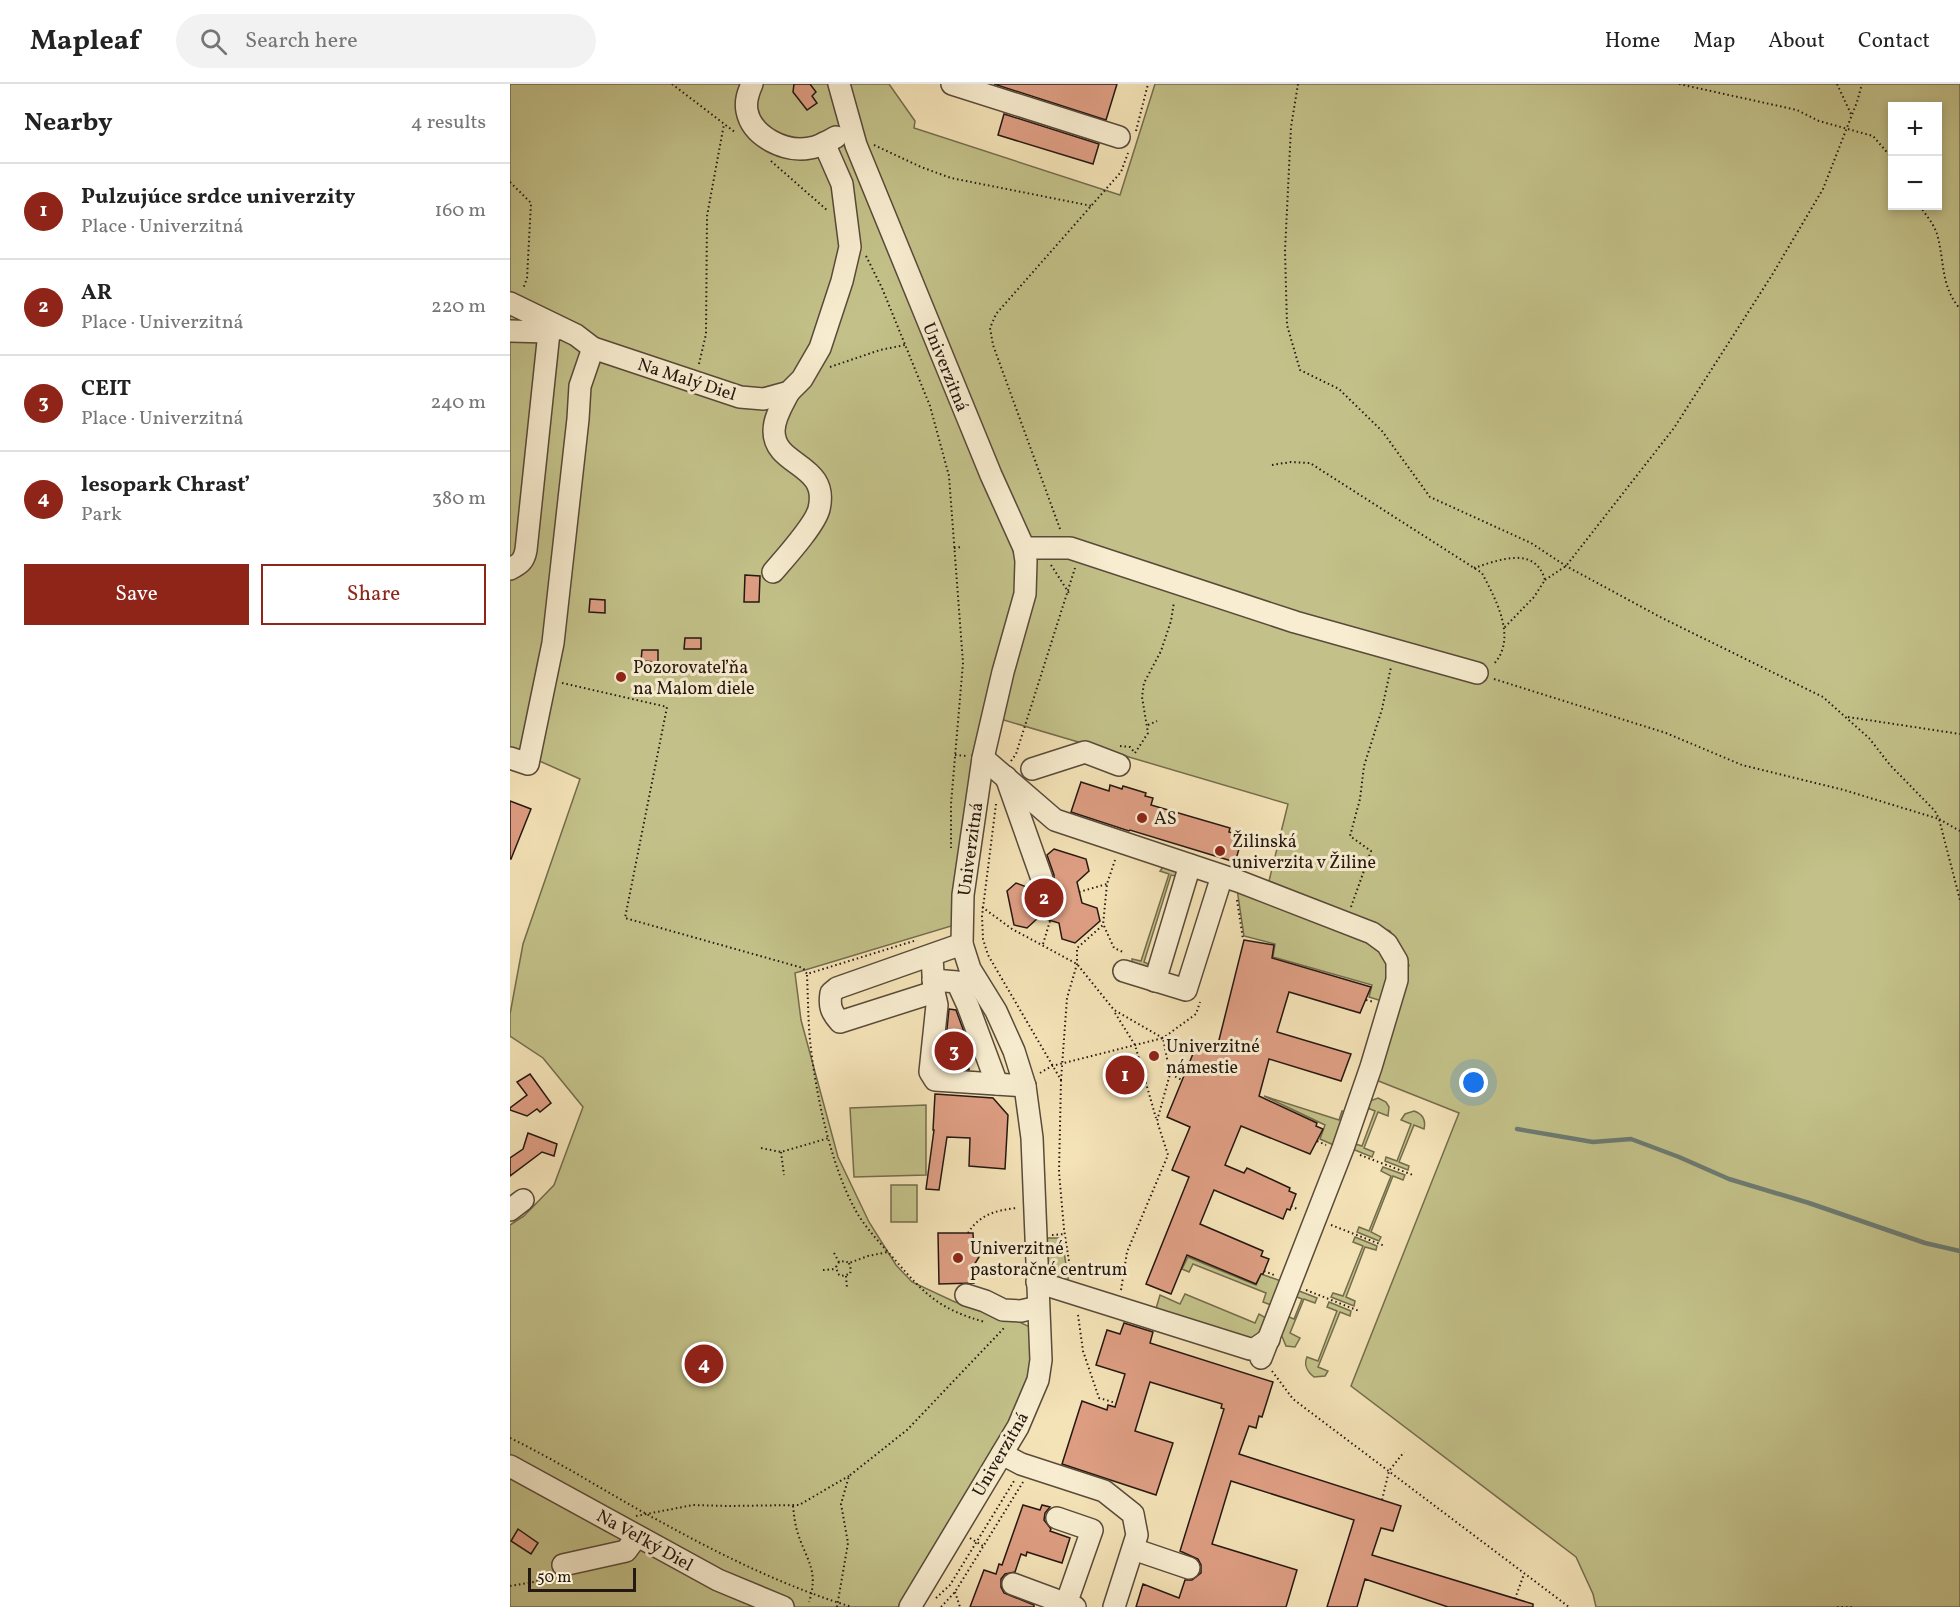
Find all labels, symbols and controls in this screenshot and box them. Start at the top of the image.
search box [176,14,596,68]
text: Mapleaf [30,22,140,61]
icon: search [197,25,230,58]
text: Search here [245,26,358,57]
text: Home [1605,27,1660,56]
text: Map [1693,27,1735,56]
text: About [1768,27,1825,56]
text: Contact [1858,27,1930,56]
map controls [1888,102,1942,210]
button: + [1888,102,1942,156]
text: Nearby [24,105,113,141]
text: 4 results [411,109,486,137]
button: − [1888,156,1942,210]
text: Pulzujúce srdce univerzity [81,182,355,213]
text: 1 [39,197,48,225]
text: 160 m [434,197,486,225]
text: Place · Univerzitná [81,213,244,241]
text: AR [81,278,112,309]
text: 2 [38,293,49,321]
text: 220 m [431,293,486,321]
text: Place · Univerzitná [81,309,244,337]
street label: Univerzitná [915,319,974,416]
street label: Na Malý Diel [634,353,739,408]
text: CEIT [81,374,131,405]
text: 3 [38,389,49,417]
text: 240 m [431,389,486,417]
text: Place · Univerzitná [81,405,244,433]
text: lesopark Chrasť [81,470,249,501]
text: 4 [37,485,50,513]
text: 380 m [432,485,486,513]
text: Park [81,501,122,529]
button: Save [24,564,249,625]
button: Share [261,564,486,625]
place label: Pozorovateľňa na Malom diele [633,656,755,702]
marker: Pozorovateľňa na Malom diele [614,670,628,684]
street label: Univerzitná [953,801,990,898]
place label: AS [1154,807,1177,832]
marker: AS [1135,811,1149,825]
place label: Žilinská univerzita v Žiline [1232,830,1376,876]
marker: Žilinská univerzita v Žiline [1213,844,1227,858]
pin: 2 [1024,876,1064,920]
pin: 3 [934,1028,974,1074]
place label: Univerzitné námestie [1166,1035,1260,1081]
marker: Univerzitné námestie [1147,1049,1161,1063]
pin: 1 [1106,1052,1144,1098]
your location [1459,1068,1488,1097]
place label: Univerzitné pastoračné centrum [970,1237,1127,1283]
marker: Univerzitné pastoračné centrum [951,1251,965,1265]
pin: 4 [684,1342,724,1386]
street label: Univerzitná [967,1408,1036,1502]
street label: Na Veľký Diel [591,1504,697,1578]
scale bar [528,1565,636,1592]
text: 50 m [537,1567,571,1589]

